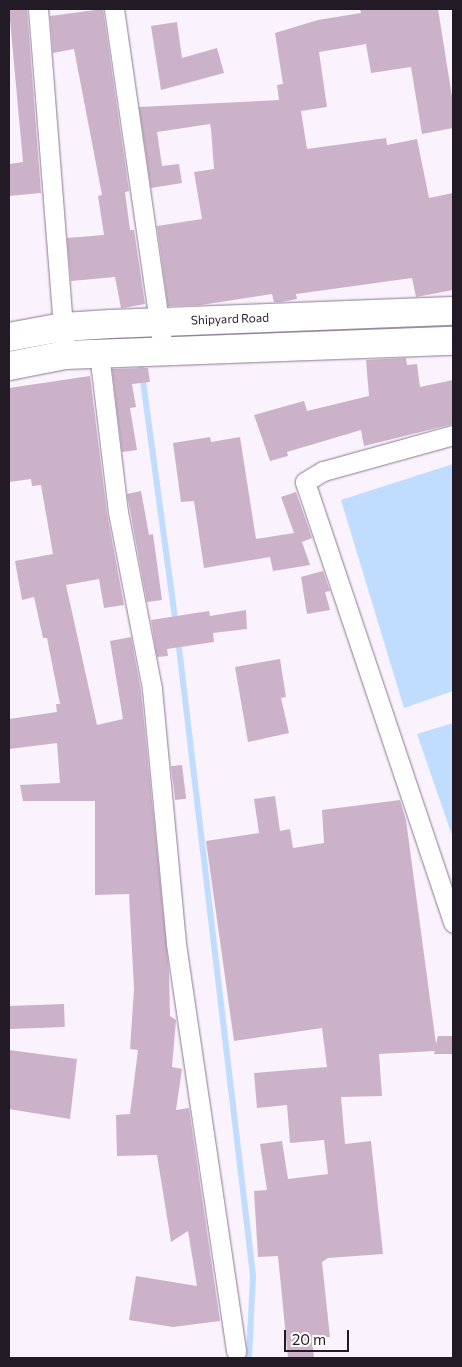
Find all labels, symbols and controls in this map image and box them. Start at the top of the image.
street label: Shipyard Road [191,310,269,328]
scale bar [287,1320,352,1352]
text: 20 m [292,1330,326,1348]

